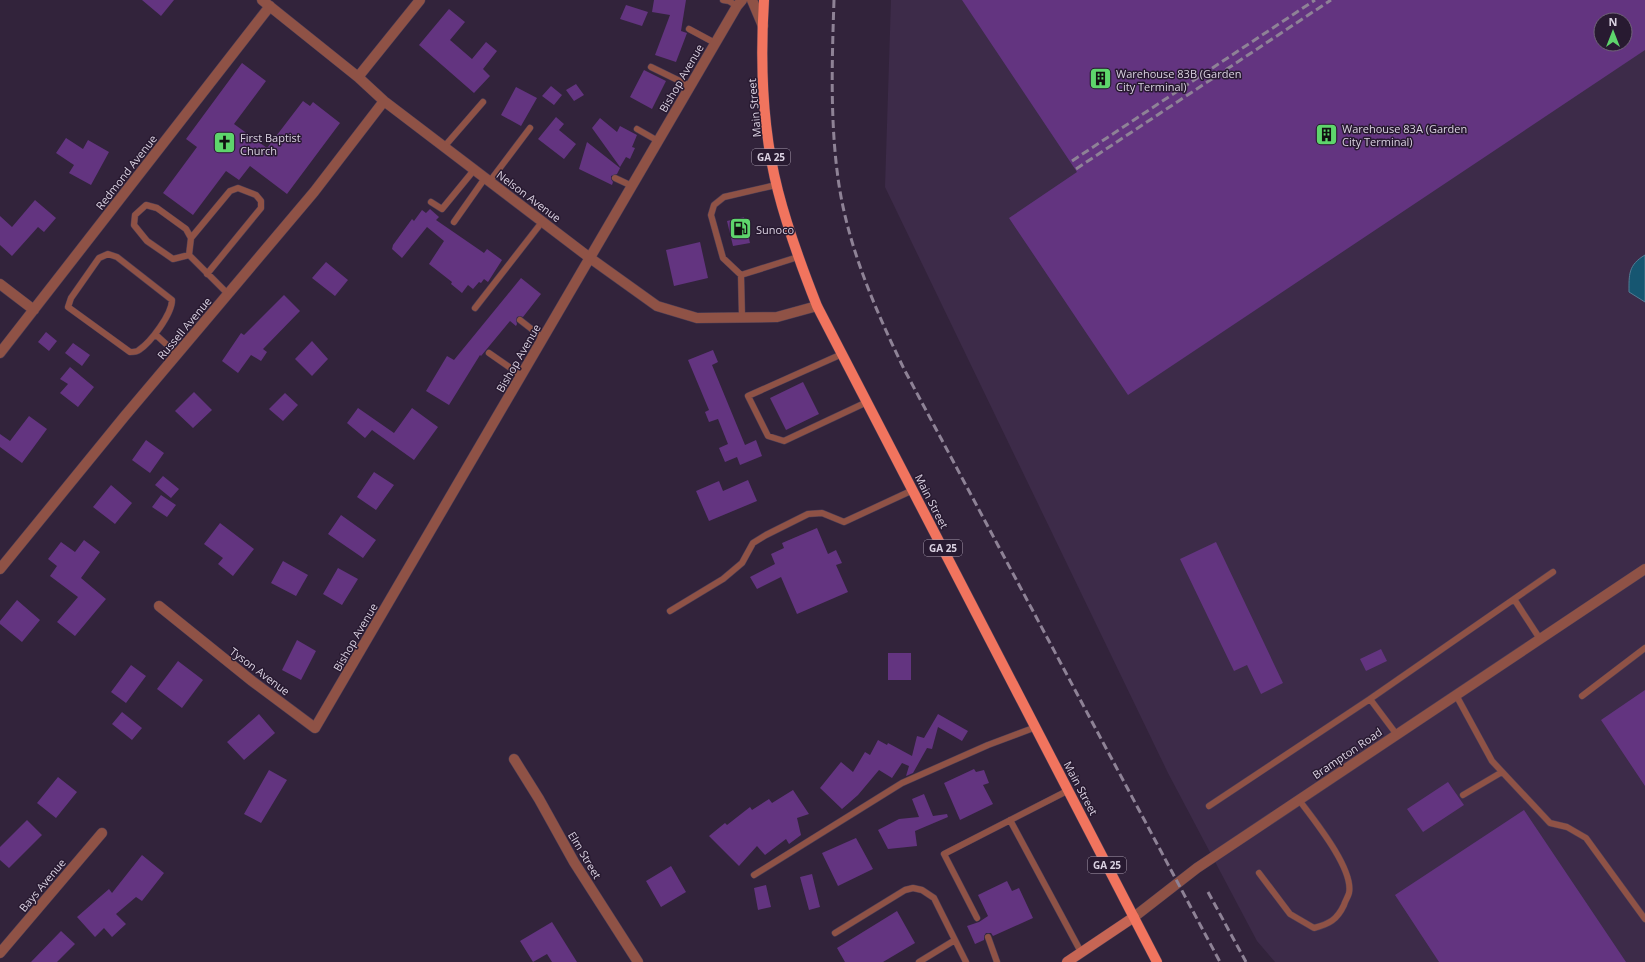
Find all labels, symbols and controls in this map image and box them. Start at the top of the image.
north arrow [1593,12,1633,52]
text: N [1609,14,1617,29]
street label: Bishop Avenue [655,41,707,115]
building icon: Warehouse 83B (Garden City Terminal) [1088,66,1114,92]
place label: Warehouse 83B (Garden City Terminal) [1116,66,1241,94]
street label: Main Street [744,78,764,138]
building icon: Warehouse 83A (Garden City Terminal) [1314,121,1340,147]
place label: Warehouse 83A (Garden City Terminal) [1342,121,1467,149]
church icon: First Baptist Church [212,130,238,156]
place label: First Baptist Church [240,130,301,158]
street label: Redmond Avenue [92,131,160,213]
road number: GA 25 [752,149,790,165]
street label: Nelson Avenue [494,167,564,225]
fuel station icon: Sunoco [727,216,753,242]
place label: Sunoco [756,222,794,237]
street label: Russell Avenue [154,294,214,362]
street label: Bishop Avenue [492,321,544,395]
street label: Main Street [912,471,952,531]
road number: GA 25 [924,540,962,556]
street label: Bishop Avenue [329,600,381,674]
street label: Tyson Avenue [227,644,293,698]
street label: Brampton Road [1309,724,1385,782]
street label: Main Street [1061,758,1102,818]
street label: Elm Street [565,829,605,881]
street label: Bays Avenue [15,855,69,915]
road number: GA 25 [1088,857,1126,873]

